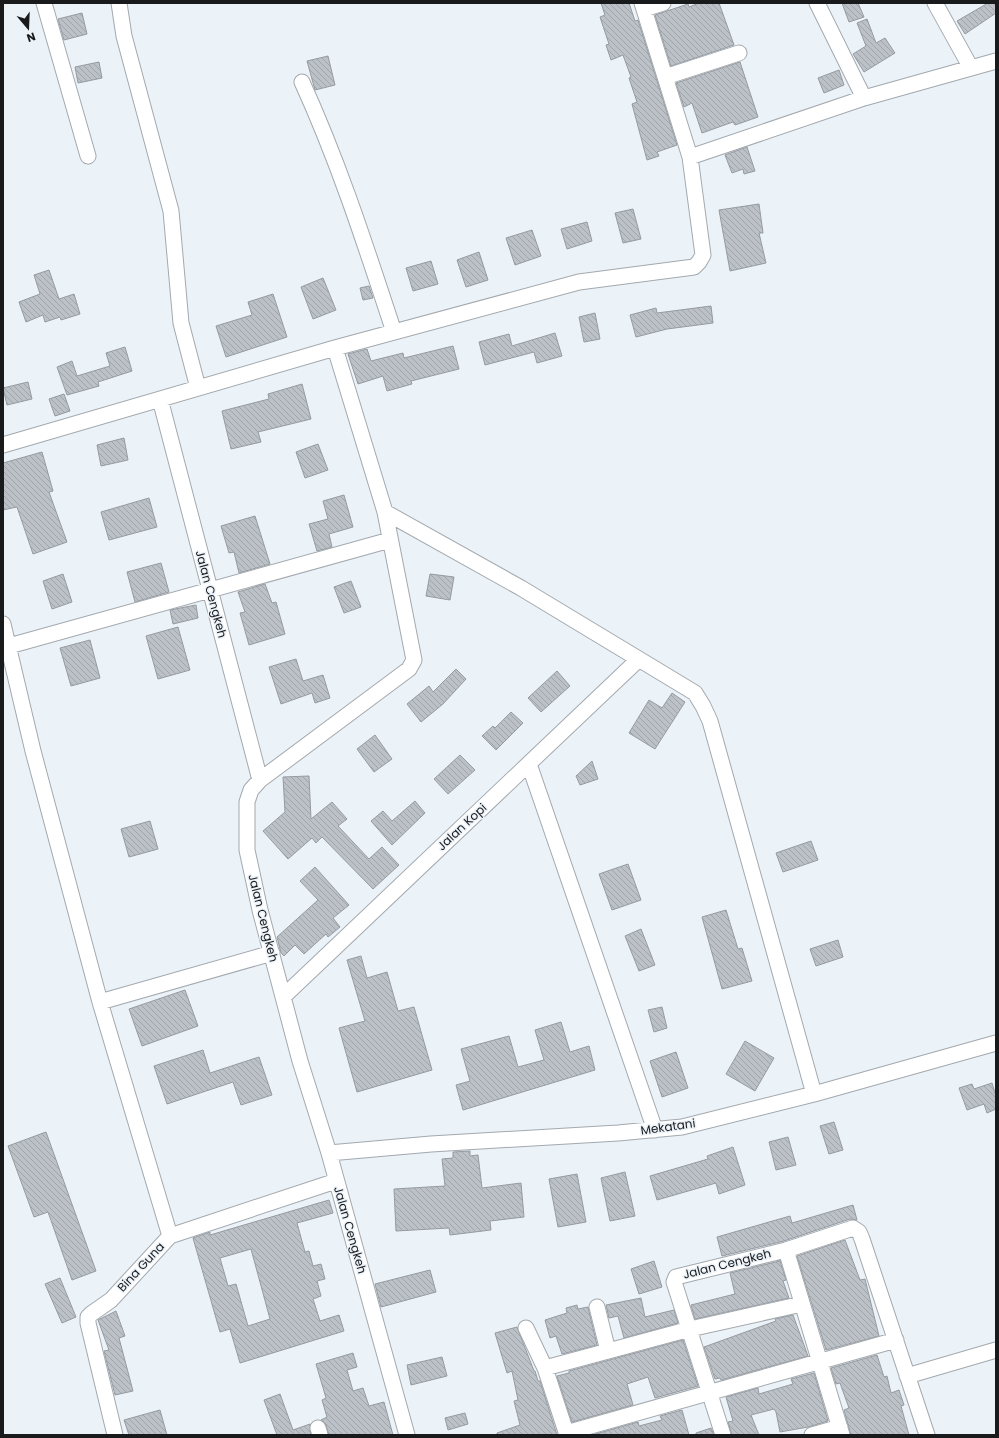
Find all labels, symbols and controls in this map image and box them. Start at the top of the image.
north arrow [8,8,48,48]
text: N [25,29,38,46]
street label: Jalan Cengkeh [192,548,231,640]
street label: Jalan Kopi [433,799,490,854]
street label: Jalan Cengkeh [244,872,283,964]
street label: Mekatani [639,1114,696,1139]
street label: Jalan Cengkeh [330,1184,371,1276]
street label: Bina Guna [113,1238,168,1295]
street label: Jalan Cengkeh [681,1244,773,1283]

